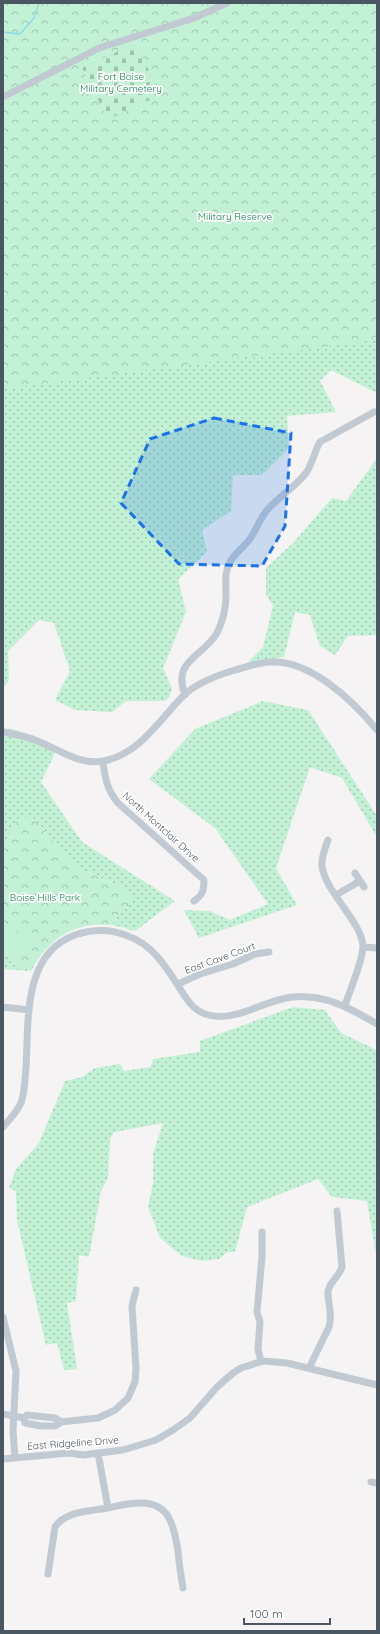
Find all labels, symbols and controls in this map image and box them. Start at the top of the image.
park label: Fort Boise Military Cemetery [80,70,162,95]
park label: Military Reserve [198,210,273,223]
street label: North Montclair Drive [120,789,202,865]
park label: Boise Hills Park [10,891,80,904]
street label: East Cave Court [183,939,258,977]
street label: East Ridgeline Drive [27,1433,120,1453]
scale bar [244,1600,330,1626]
text: 100 m [250,1606,283,1621]

